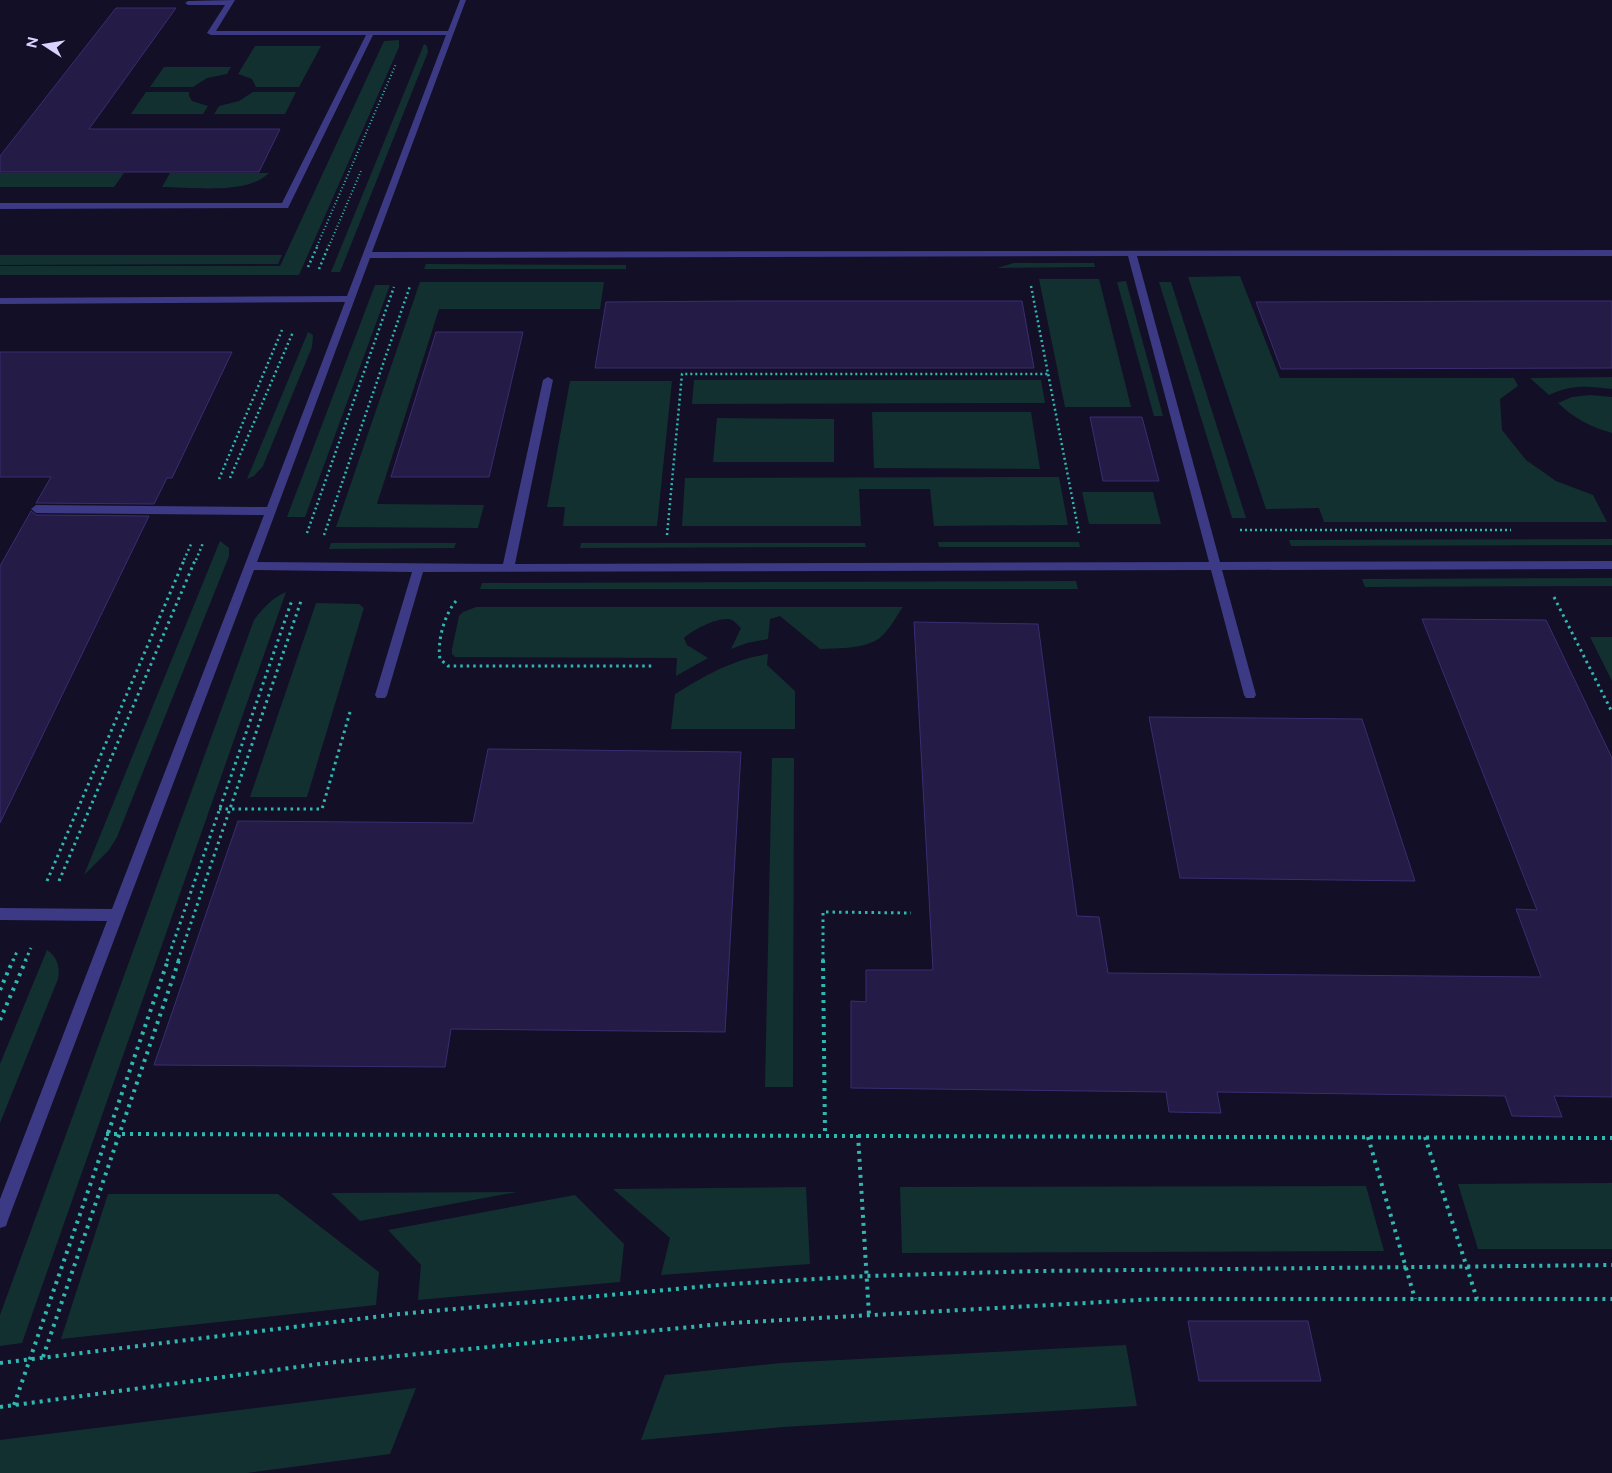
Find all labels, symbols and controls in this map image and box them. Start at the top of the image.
north arrow [20,20,70,70]
text: N [23,35,41,49]

